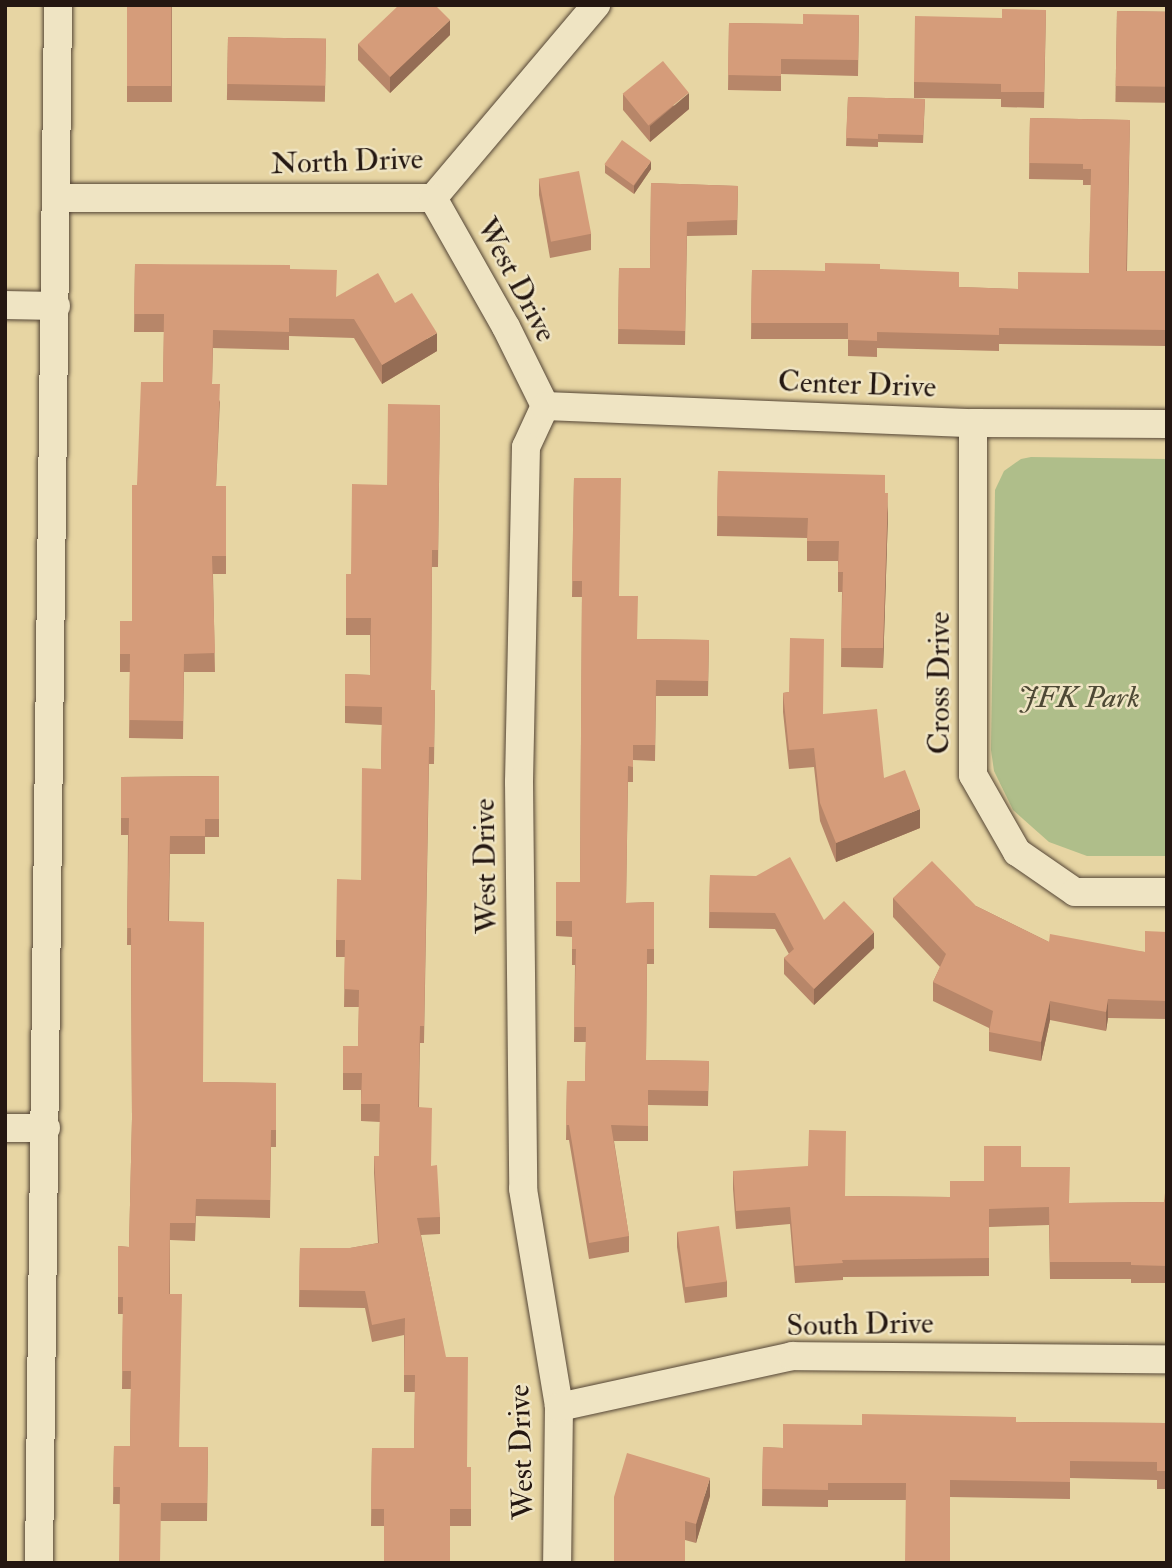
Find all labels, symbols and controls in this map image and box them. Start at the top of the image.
street label: North Drive [270,141,424,183]
street label: West Drive [468,212,564,348]
street label: Center Drive [777,364,937,406]
street label: Cross Drive [922,612,958,754]
park label: JFK Park [1018,680,1140,716]
street label: West Drive [467,798,505,934]
street label: South Drive [786,1306,934,1344]
street label: West Drive [502,1384,542,1520]

